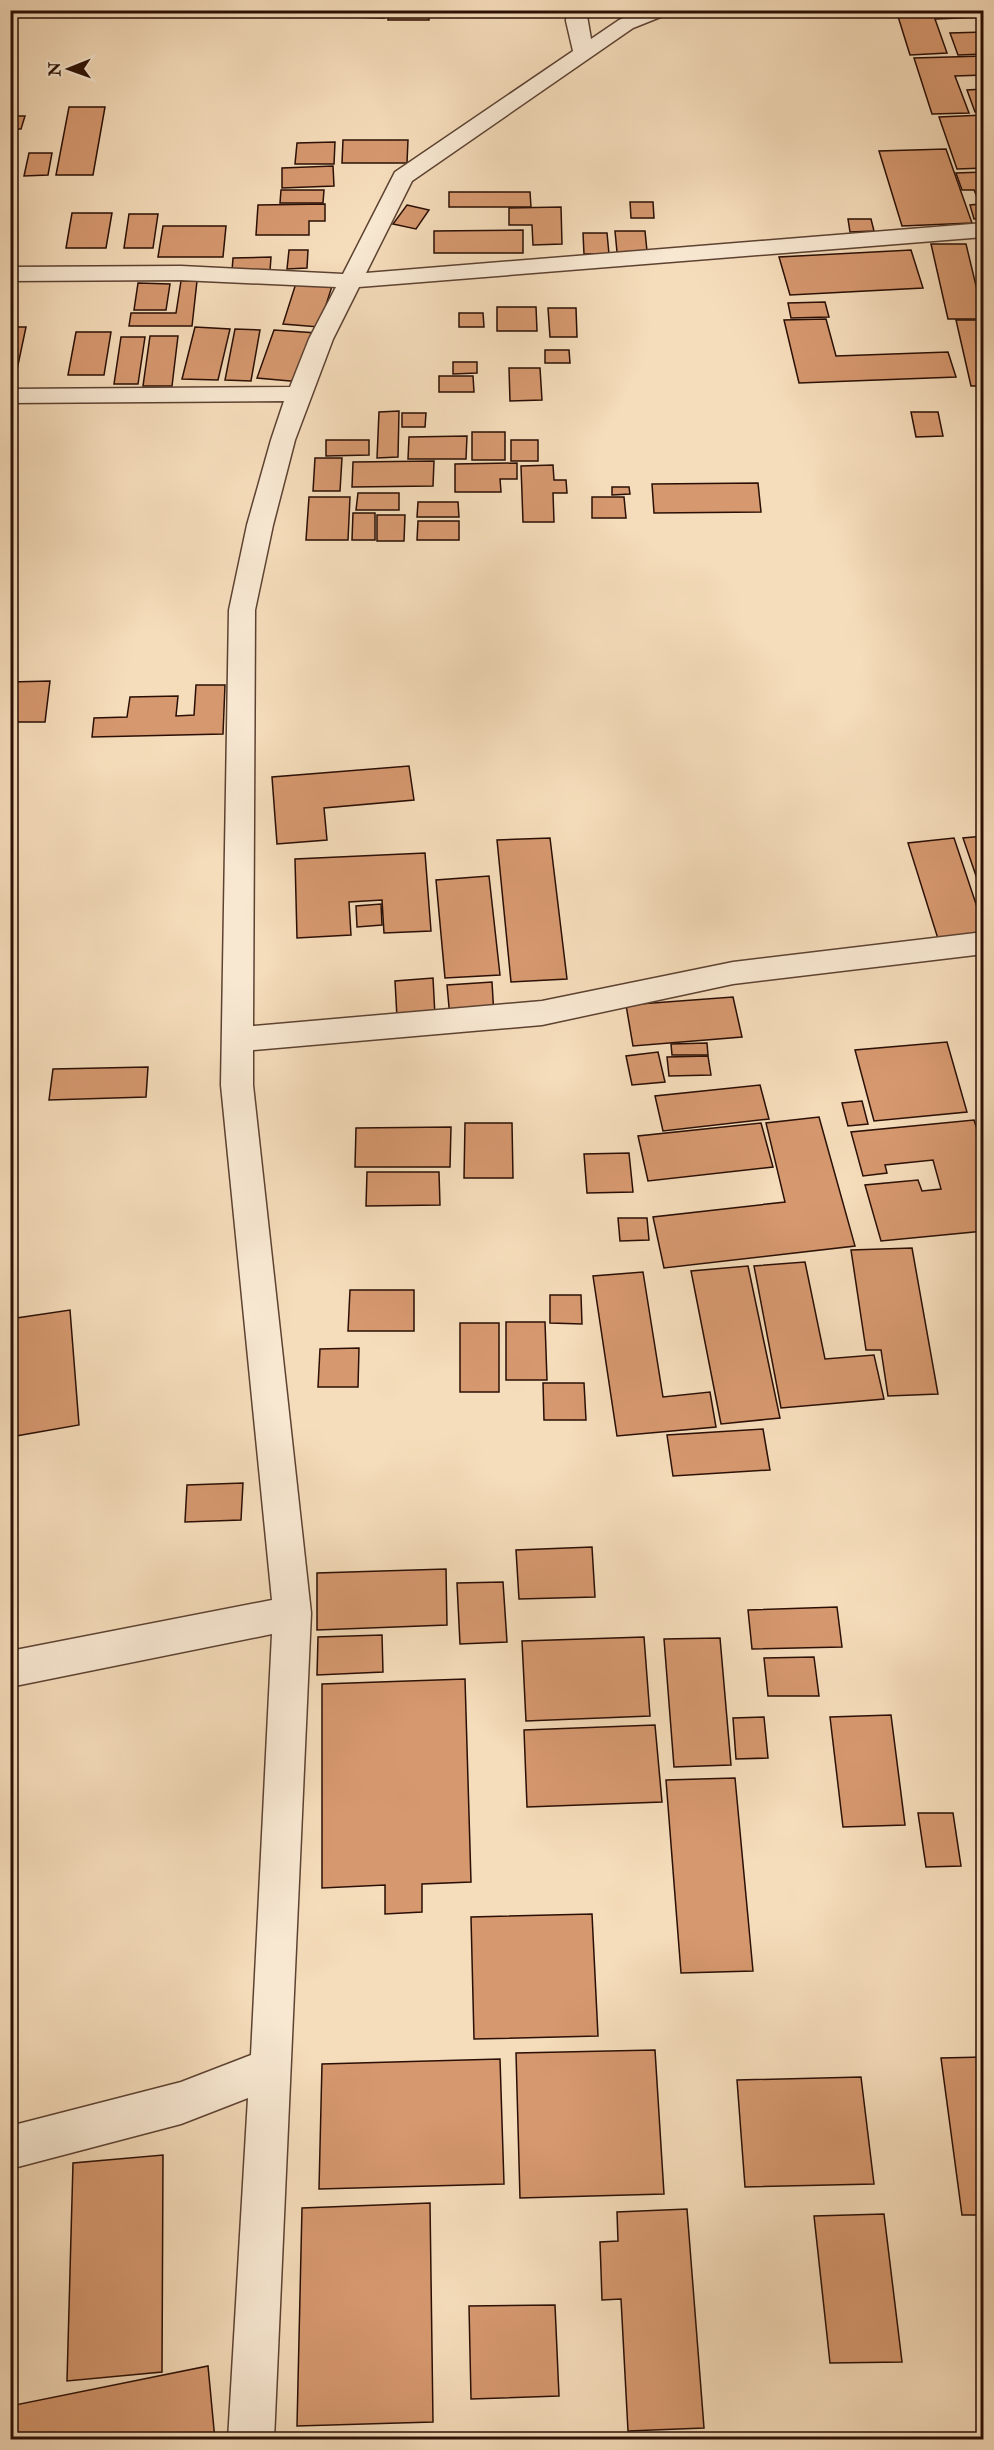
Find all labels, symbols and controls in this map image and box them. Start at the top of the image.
north arrow [39,39,99,99]
text: N [45,61,65,78]

